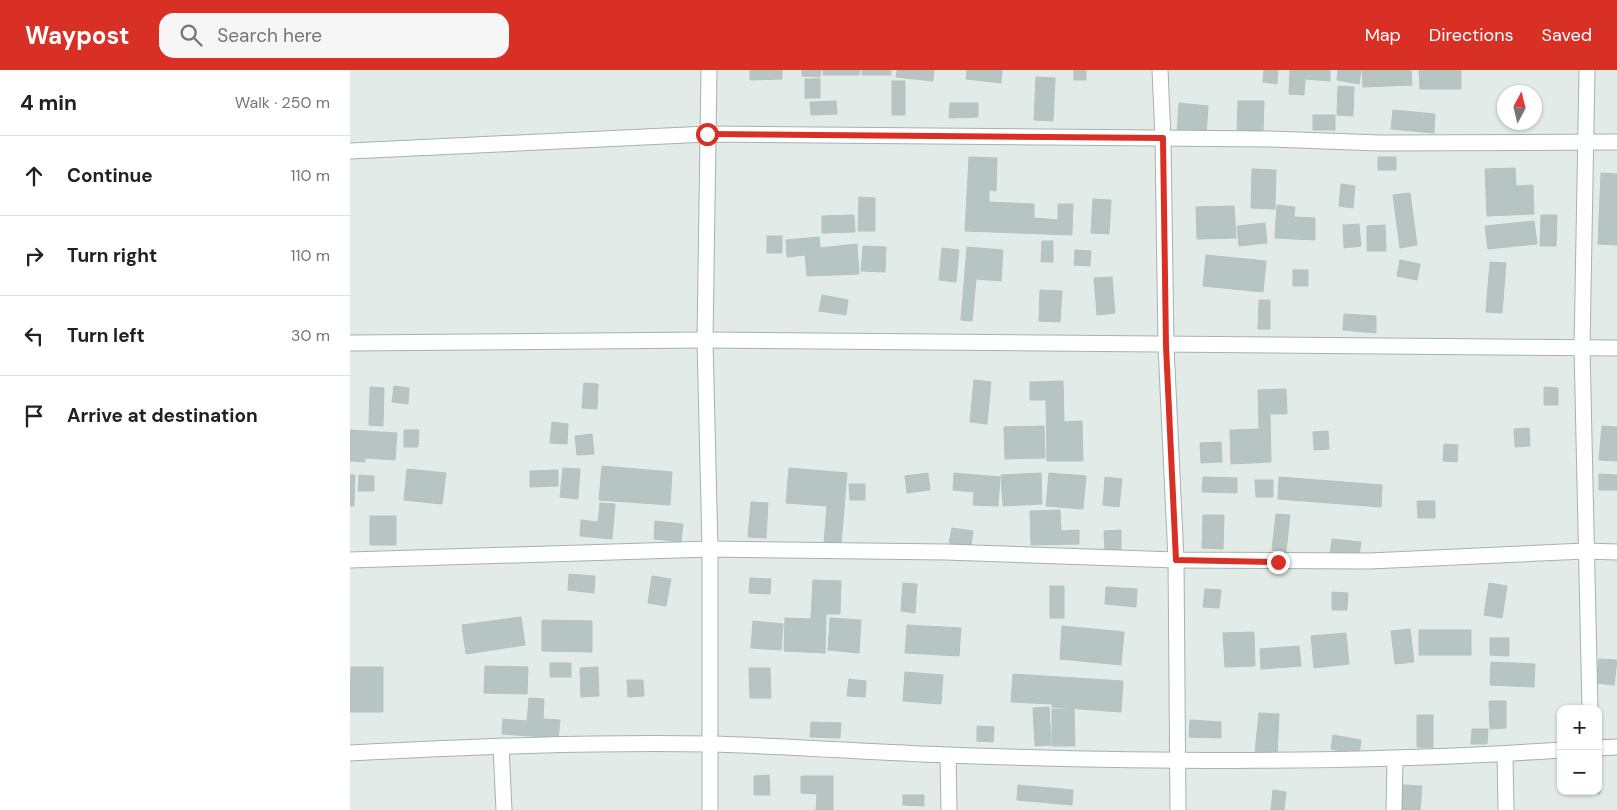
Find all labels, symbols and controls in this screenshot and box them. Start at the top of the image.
search box [159,13,509,58]
text: Waypost [25,20,129,51]
icon: search [177,21,205,49]
text: Search here [217,23,322,48]
text: Map [1365,23,1401,47]
text: Directions [1429,23,1514,47]
text: Saved [1542,23,1592,47]
north arrow [1497,85,1542,130]
text: 4 min [20,89,77,117]
text: Walk · 250 m [235,92,330,113]
route start [696,123,719,146]
icon: ahead [20,162,48,190]
text: Continue [67,163,153,188]
text: 110 m [291,165,330,186]
icon: right [20,242,48,270]
text: Turn right [67,243,157,268]
text: 110 m [291,245,330,266]
icon: left [20,322,48,350]
text: Turn left [67,323,145,348]
text: 30 m [291,325,330,346]
icon: arrive [20,402,48,430]
text: Arrive at destination [67,403,258,428]
route end [1267,551,1290,574]
map controls [1557,705,1602,795]
button: + [1557,705,1602,750]
button: − [1557,750,1602,795]

